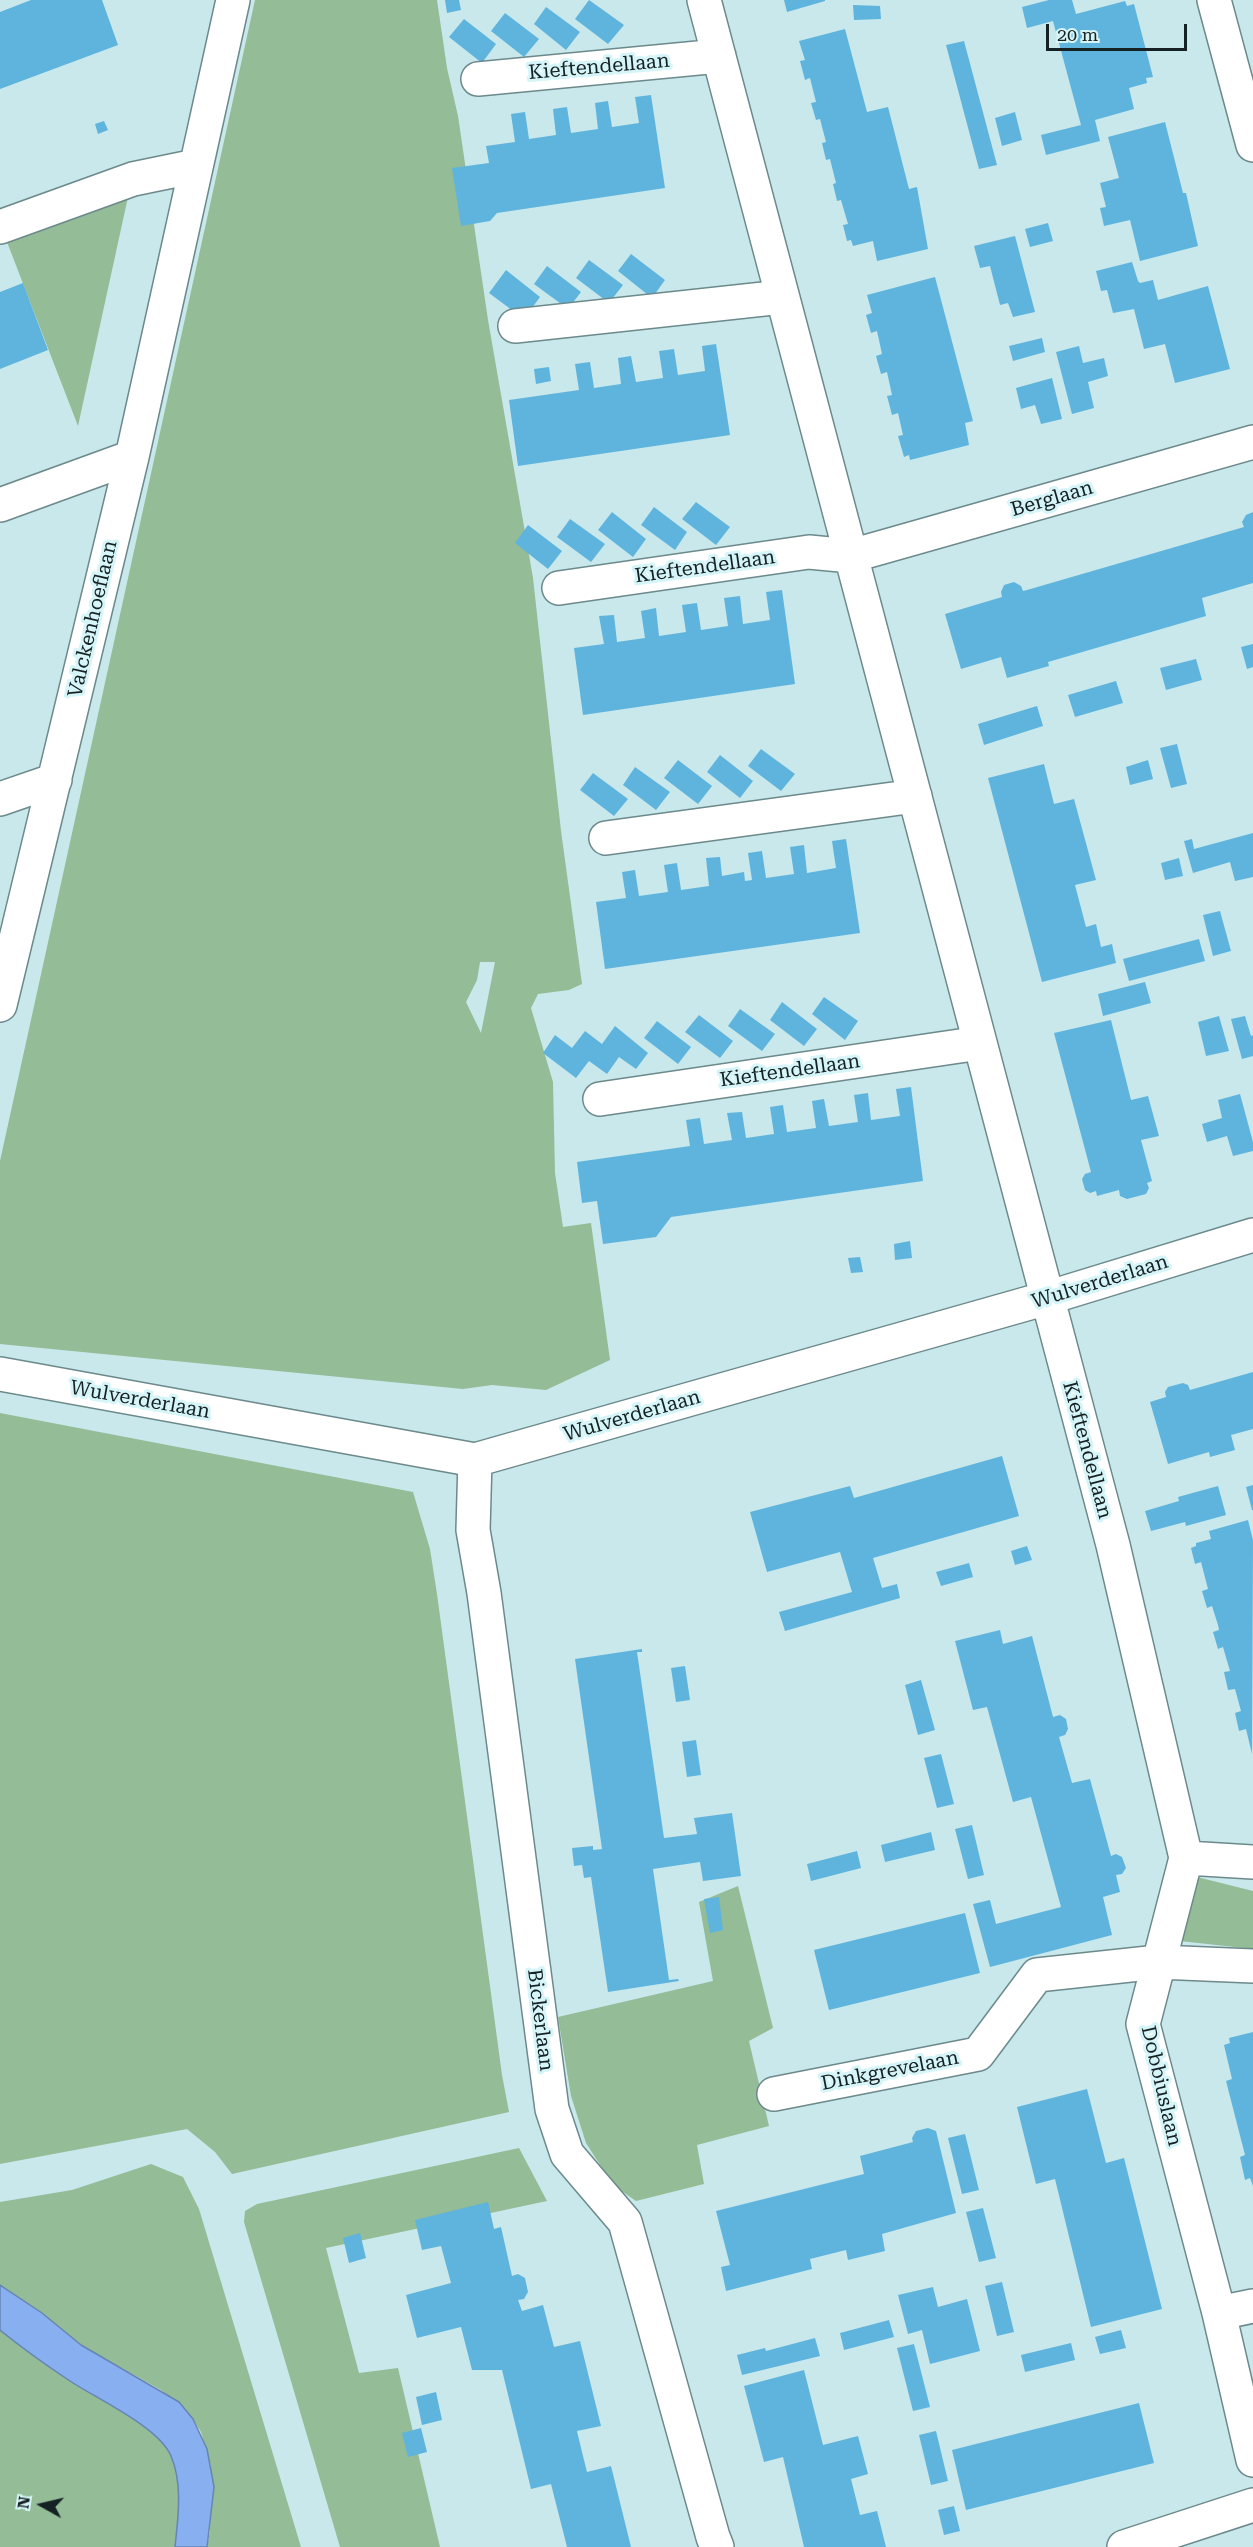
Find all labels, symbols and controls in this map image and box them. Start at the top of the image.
scale bar [1049,12,1190,50]
text: 20 m [1057,24,1098,45]
street label: Kieftendellaan [527,49,671,85]
street label: Berglaan [1008,476,1096,522]
street label: Valckenhoeflaan [63,538,123,700]
street label: Kieftendellaan [633,545,777,589]
street label: Kieftendellaan [718,1049,862,1093]
street label: Wulverderlaan [1029,1250,1171,1314]
street label: Wulverderlaan [68,1376,212,1424]
street label: Kieftendellaan [1057,1379,1117,1521]
street label: Wulverderlaan [561,1385,703,1447]
street label: Bickerlaan [522,1968,558,2072]
street label: Dobbiuslaan [1136,2024,1186,2148]
street label: Dinkgrevelaan [819,2046,961,2096]
north arrow [12,2475,72,2535]
text: N [13,2495,34,2510]

